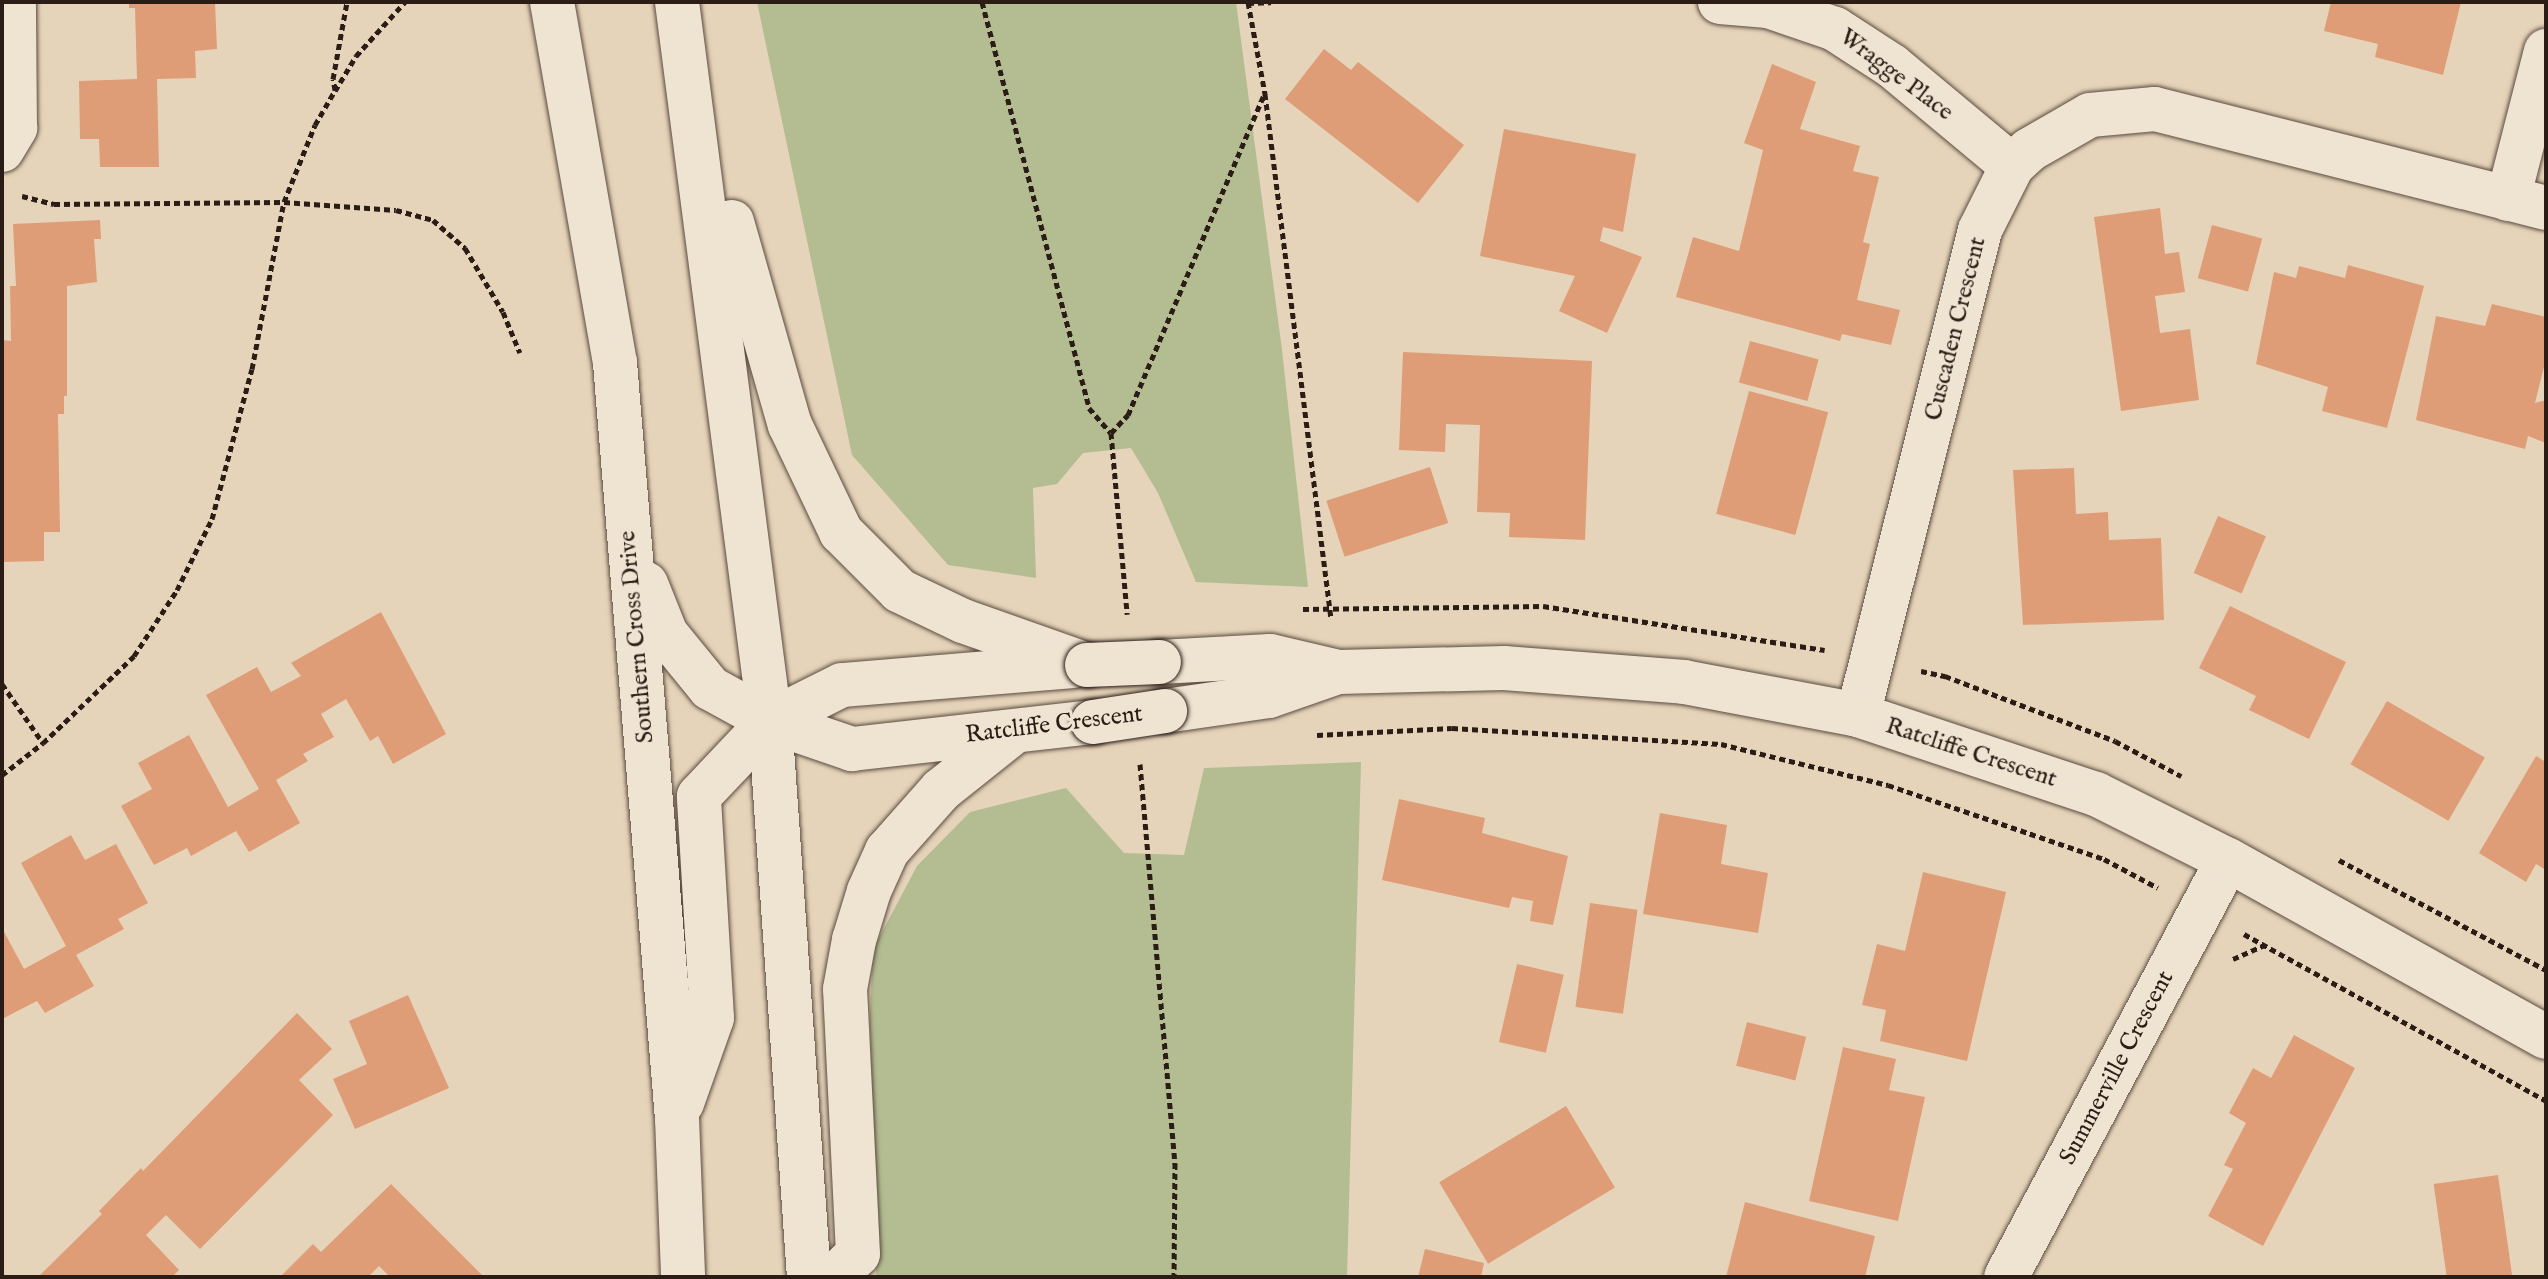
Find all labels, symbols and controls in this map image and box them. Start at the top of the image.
street label: Wragge Place [1833,23,1959,127]
street label: Cuscaden Crescent [1919,234,1993,424]
street label: Southern Cross Drive [613,530,661,744]
street label: Ratcliffe Crescent [964,700,1144,750]
street label: Ratcliffe Crescent [1882,712,2060,794]
street label: Summerville Crescent [2054,966,2180,1170]

